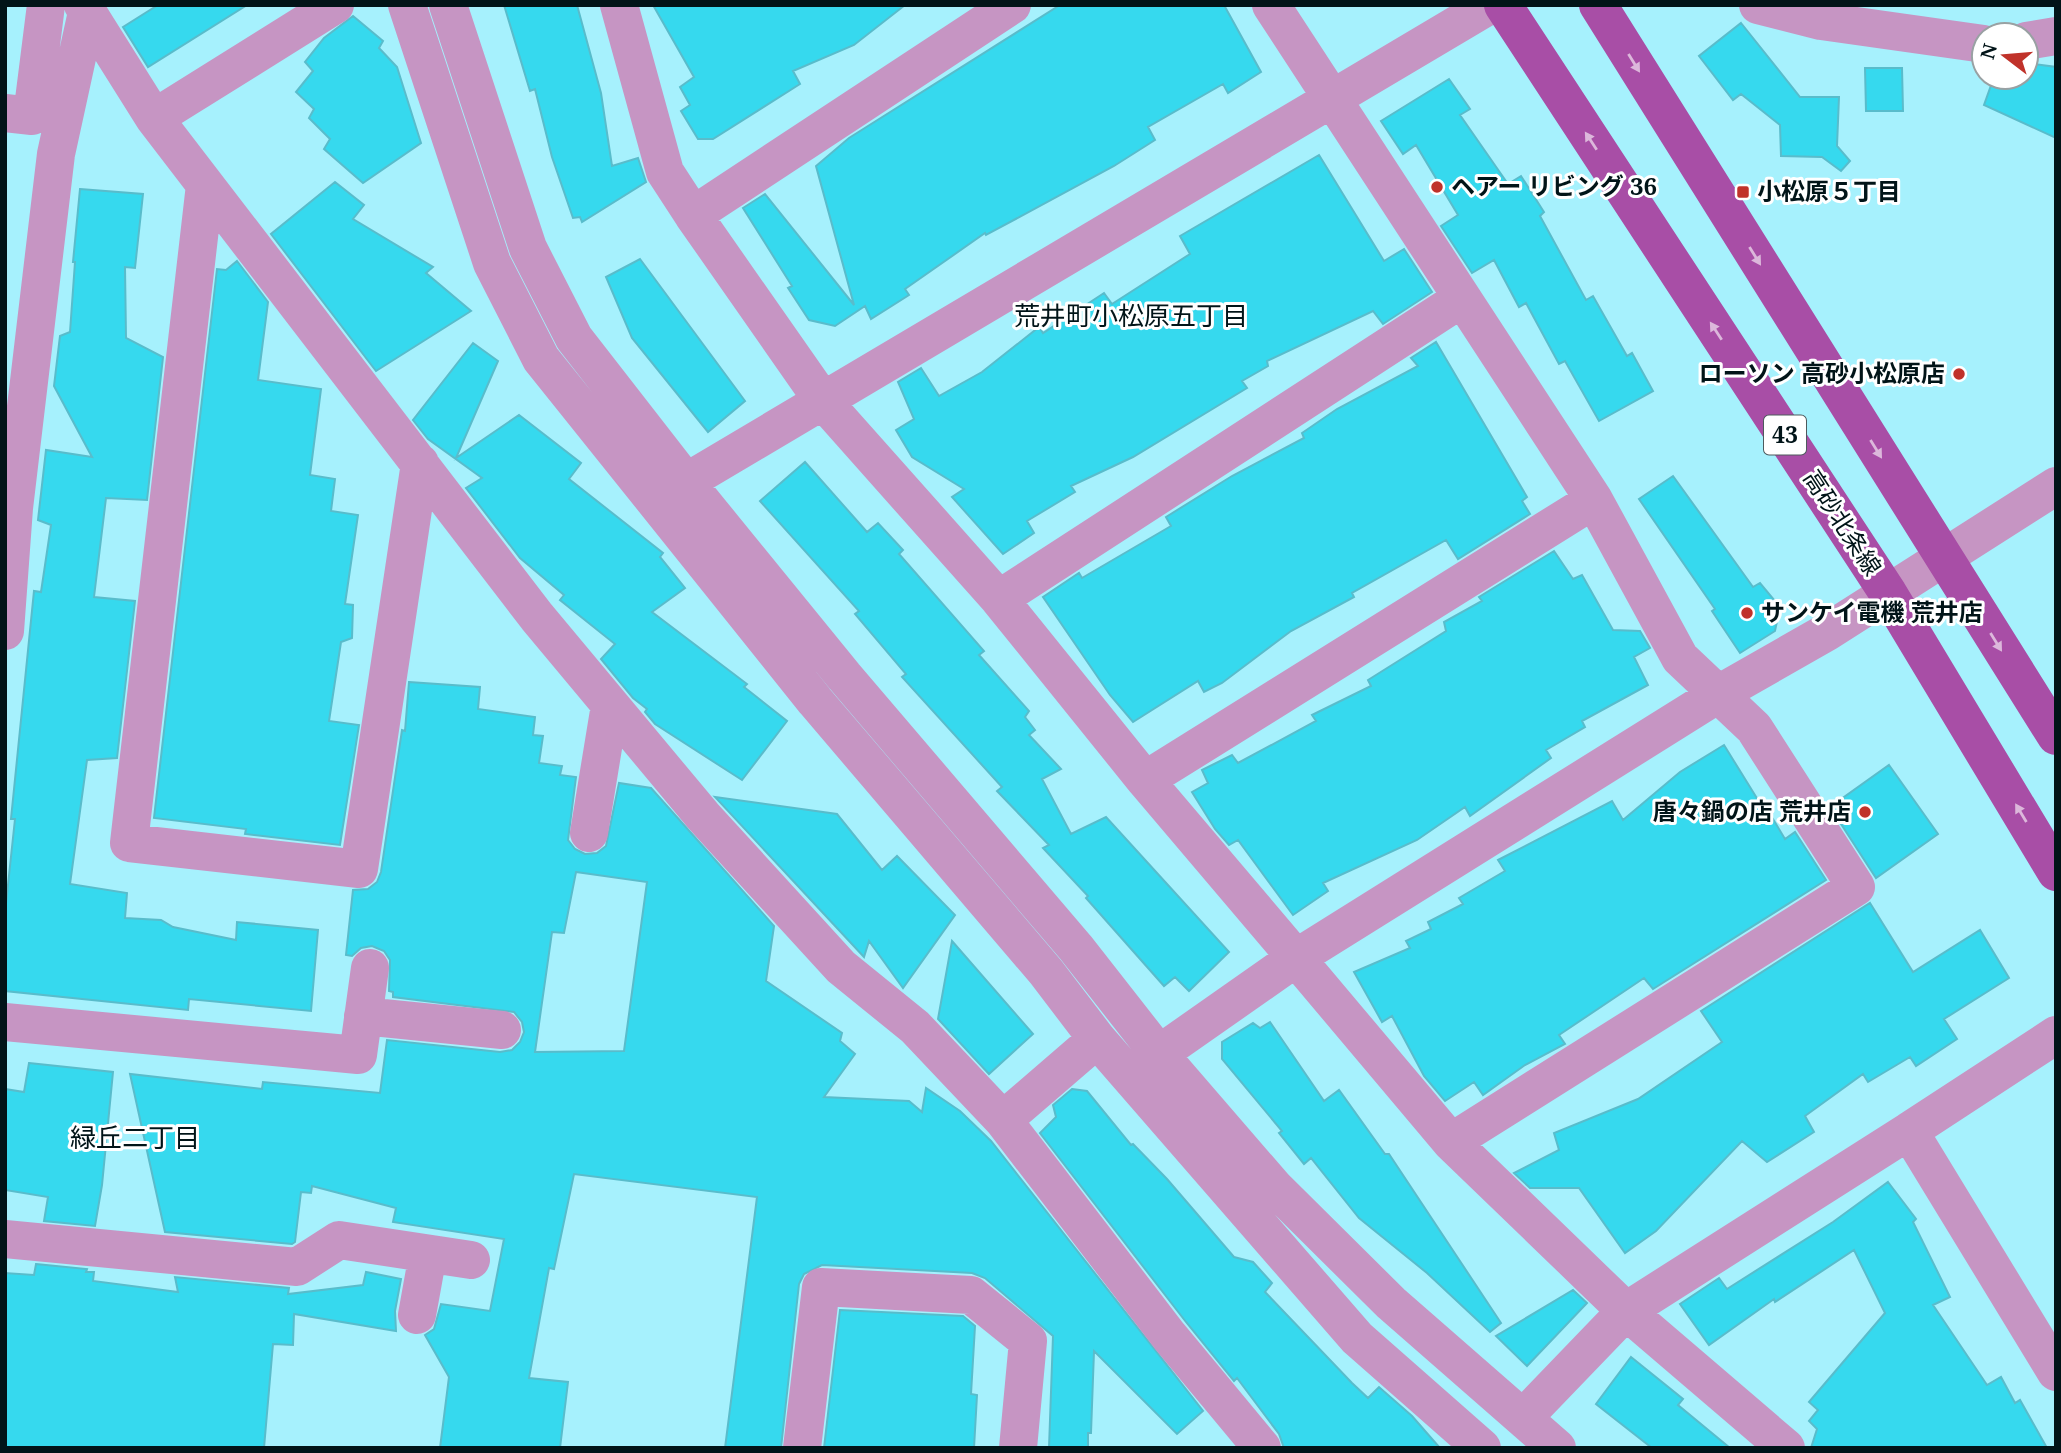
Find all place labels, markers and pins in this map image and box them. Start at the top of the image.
place label: ヘアー リビング 36 [1451,169,1657,202]
place label: 小松原５丁目 [1757,174,1901,207]
marker: ヘアー リビング 36 [1429,179,1445,195]
marker: 小松原５丁目 [1735,184,1751,200]
place label: ローソン 高砂小松原店 [1699,356,1945,389]
marker: ローソン 高砂小松原店 [1951,366,1967,382]
place label: サンケイ電機 荒井店 [1761,595,1983,628]
marker: サンケイ電機 荒井店 [1739,605,1755,621]
place label: 唐々鍋の店 荒井店 [1653,794,1851,827]
marker: 唐々鍋の店 荒井店 [1857,804,1873,820]

